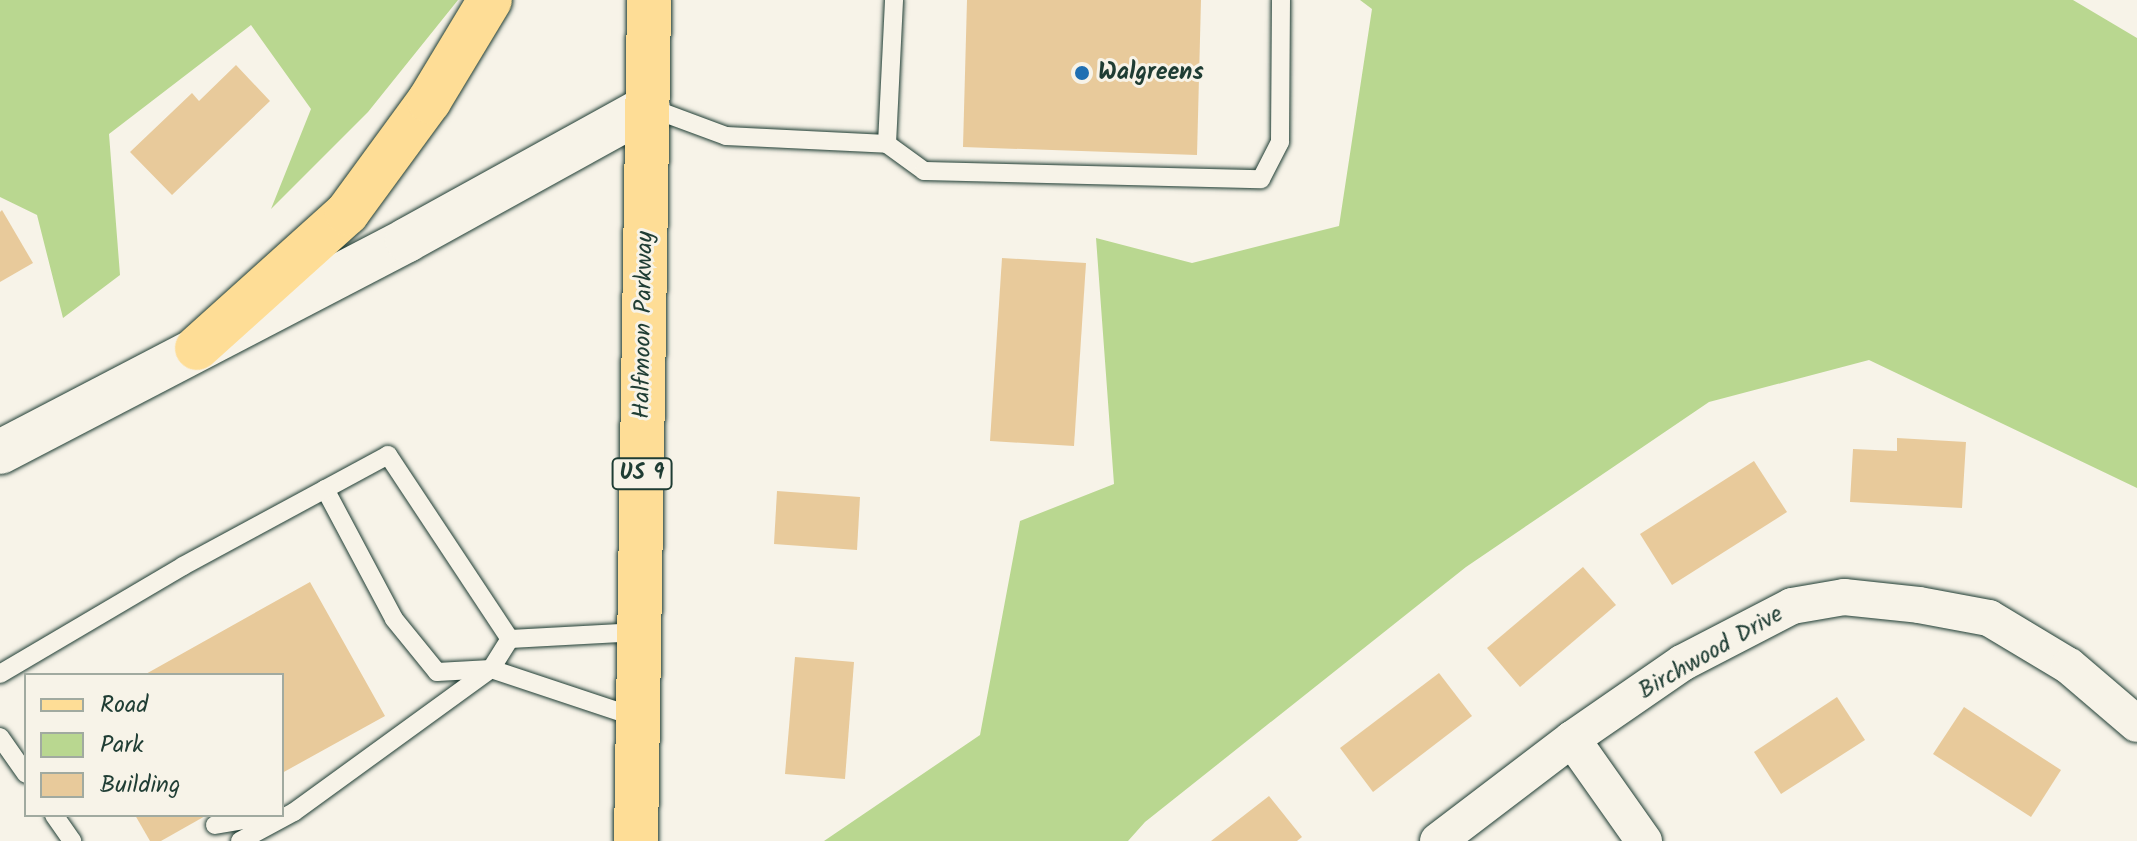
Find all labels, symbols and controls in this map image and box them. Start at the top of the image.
place label: Walgreens [1098,59,1204,87]
marker: Walgreens [1073,64,1091,82]
street label: Halfmoon Parkway [628,231,660,419]
road number: US 9 [610,456,674,492]
street label: Birchwood Drive [1634,600,1788,706]
legend [24,673,284,817]
text: Road [100,686,148,725]
text: Park [100,726,144,765]
text: Building [100,766,180,805]

